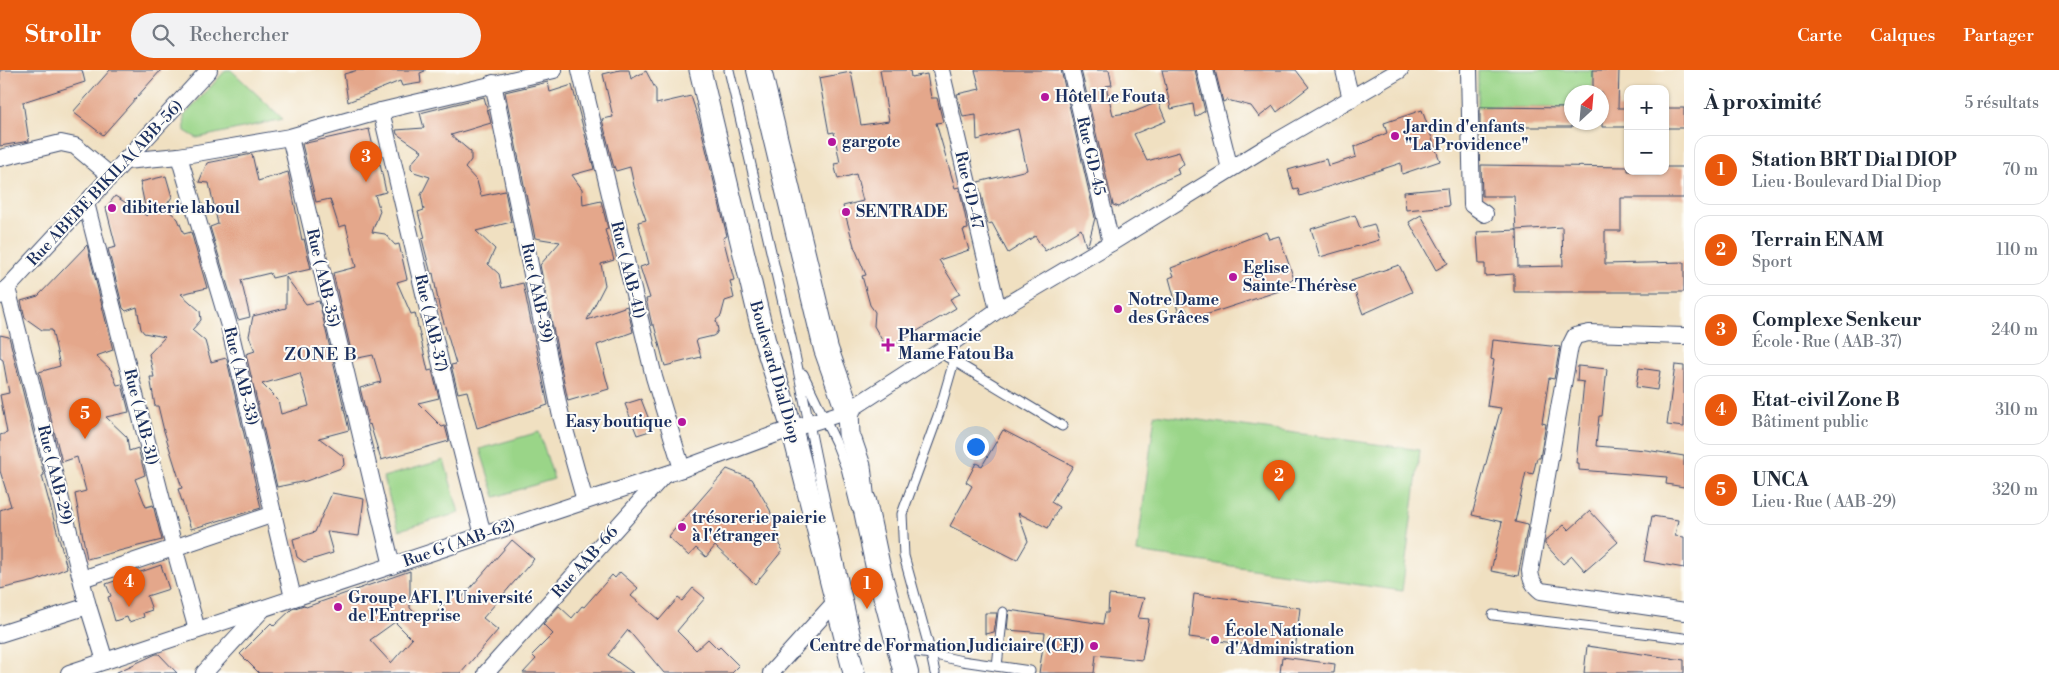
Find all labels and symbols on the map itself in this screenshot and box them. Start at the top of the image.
north arrow [1564,85,1609,130]
place label: Hôtel Le Fouta [1055,87,1166,107]
marker: Hôtel Le Fouta [1039,91,1051,103]
street label: Rue ABEBE BIKILA( ABB-56) [23,96,187,270]
street label: Rue GD-45 [1072,115,1110,198]
place label: Jardin d'enfants "La Providence" [1403,117,1528,155]
marker: Jardin d'enfants "La Providence" [1389,130,1401,142]
place label: gargote [842,132,901,152]
marker: gargote [826,136,838,148]
pin: 3 [350,141,382,182]
street label: Rue GD-47 [950,149,988,231]
place label: dibiterie laboul [122,198,240,218]
marker: dibiterie laboul [106,202,118,214]
place label: SENTRADE [856,202,947,222]
marker: SENTRADE [840,206,852,218]
street label: Rue ( AAB-41) [606,219,650,321]
street label: Rue ( AAB-35) [302,227,344,329]
street label: Rue ( AAB-39) [517,241,557,345]
place label: Eglise Sainte-Thérèse [1243,258,1357,296]
marker: Eglise Sainte-Thérèse [1227,271,1239,283]
street label: Rue ( AAB-37) [410,272,452,374]
place label: Notre Dame des Grâces [1128,290,1219,328]
street label: Boulevard Dial Diop [745,298,805,445]
marker: Notre Dame des Grâces [1112,303,1124,315]
street label: Rue ( AAB-33) [219,325,263,427]
place label: Pharmacie Mame Fatou Ba [898,326,1014,364]
marker: Pharmacie Mame Fatou Ba [882,339,894,351]
district label: ZONE B [284,343,358,366]
street label: Rue ( AAB-31) [119,367,163,467]
pin: 5 [69,398,101,439]
place label: Easy boutique [565,412,672,432]
marker: Easy boutique [676,416,688,428]
street label: Rue ( AAB-29) [33,423,77,527]
your location [963,434,989,460]
pin: 2 [1263,460,1295,501]
place label: trésorerie paierie à l'étranger [692,508,827,546]
street label: Rue G ( AAB-62) [400,514,518,572]
marker: trésorerie paierie à l'étranger [676,521,688,533]
street label: Rue AAB-66 [548,522,623,602]
pin: 4 [113,566,145,607]
pin: 1 [851,568,883,609]
place label: Groupe AFI, l'Université de l'Entreprise [348,588,533,626]
marker: Groupe AFI, l'Université de l'Entreprise [332,601,344,613]
place label: École Nationale d'Administration [1225,619,1354,659]
marker: École Nationale d'Administration [1209,634,1221,646]
place label: Centre de Formation Judiciaire (CFJ) [809,636,1084,656]
marker: Centre de Formation Judiciaire (CFJ) [1088,640,1100,652]

